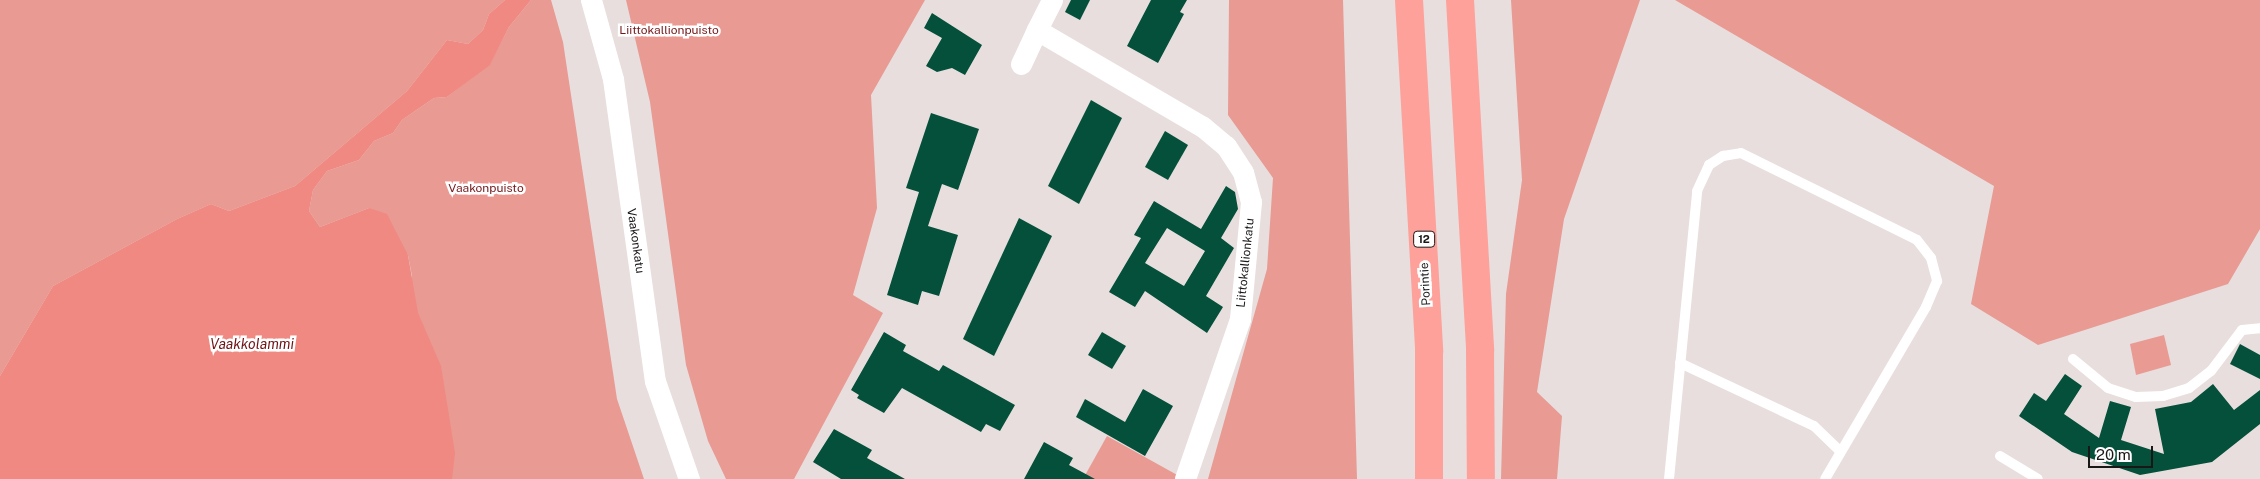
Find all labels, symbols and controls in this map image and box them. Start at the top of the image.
park label: Liittokallionpuisto [619,24,719,38]
park label: Vaakonpuisto [448,182,524,196]
street label: Vaakonkatu [623,208,647,274]
street label: Liittokallionkatu [1234,218,1258,308]
road number: 12 [1413,230,1435,248]
street label: Porintie [1418,262,1434,306]
water label: Vaakkolammi [210,336,294,352]
scale bar [2090,436,2155,468]
text: 20 m [2096,446,2131,463]

